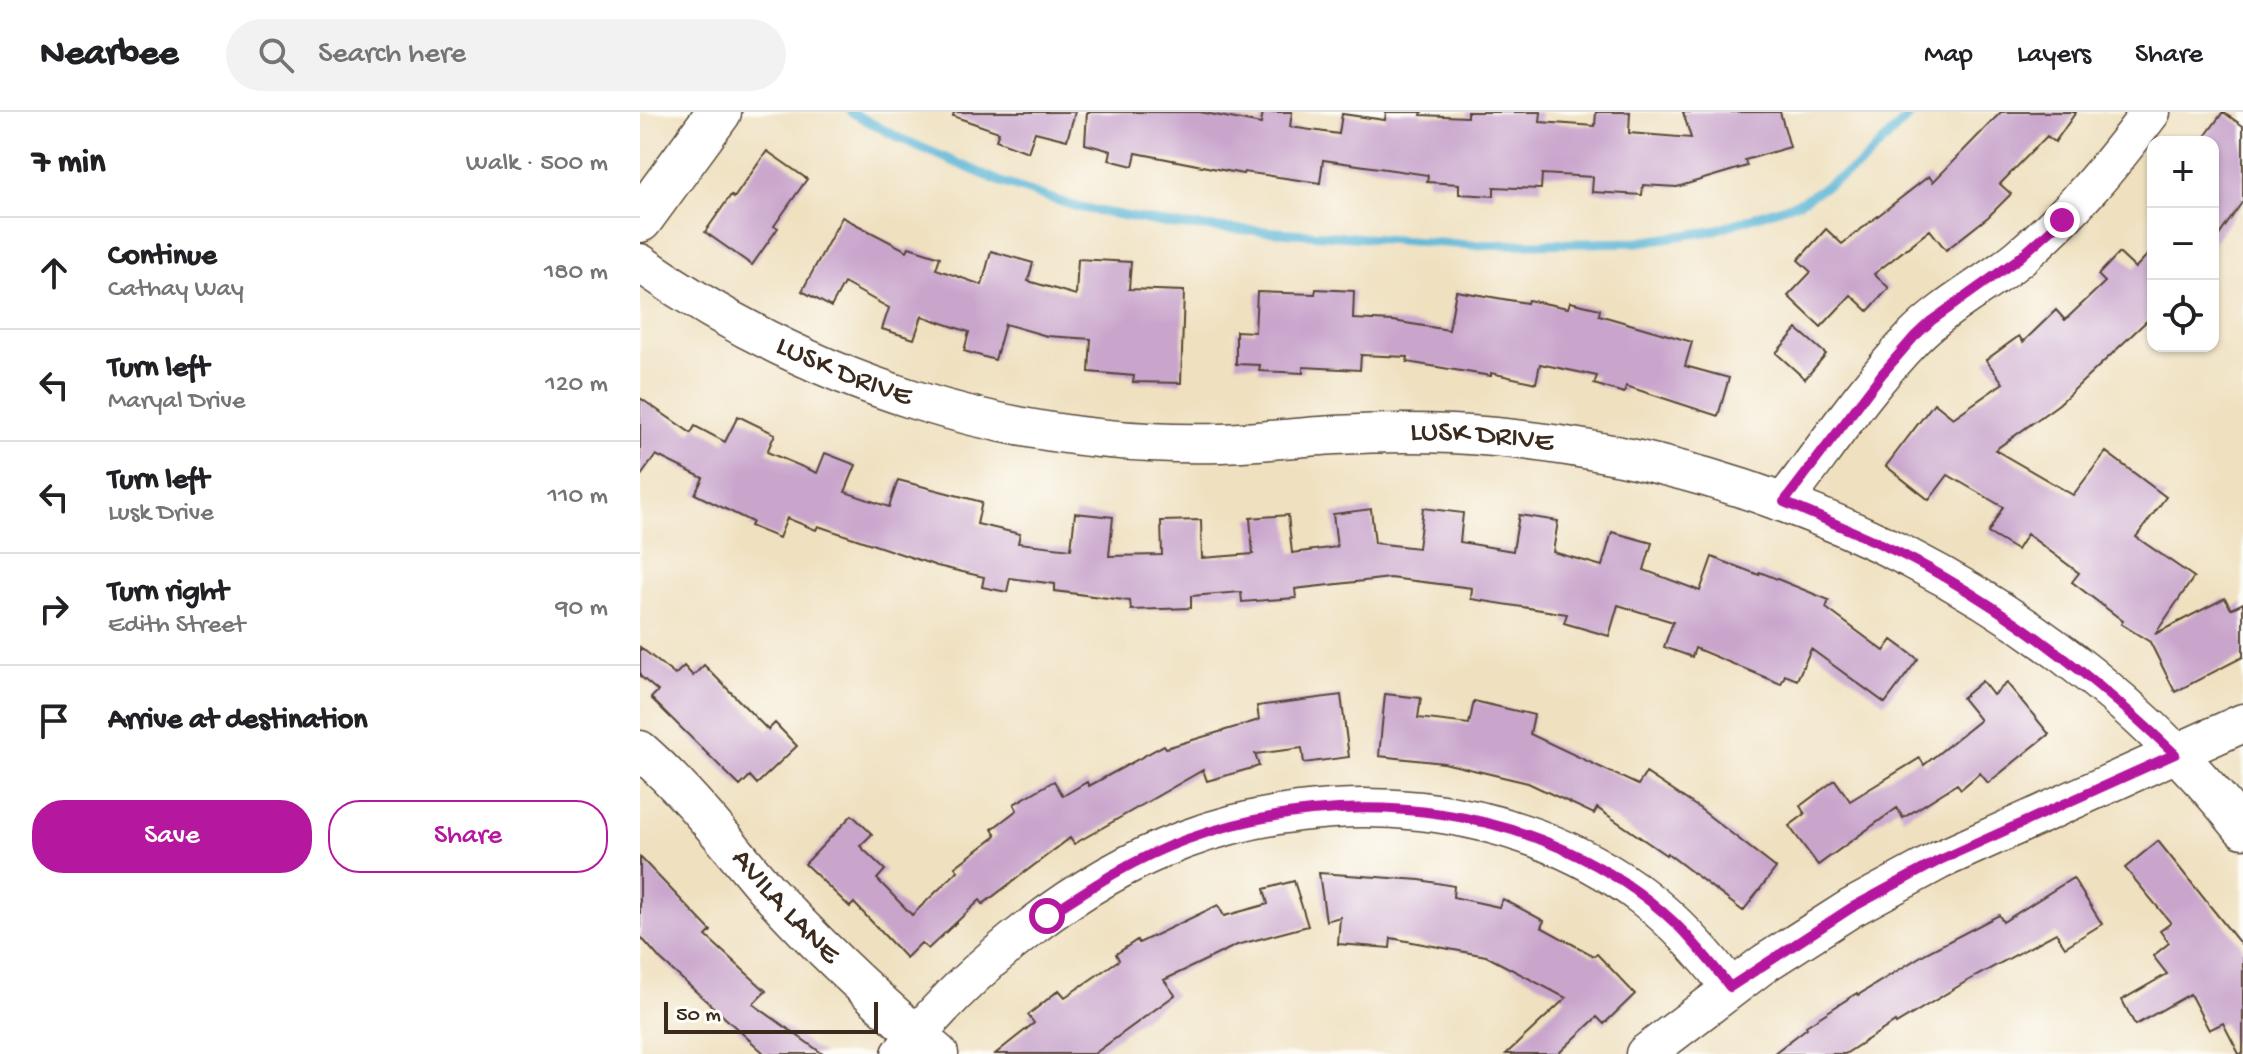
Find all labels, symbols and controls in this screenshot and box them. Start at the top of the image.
search box [226,19,786,91]
text: Nearbee [40,33,178,77]
icon: search [254,33,298,77]
text: Search here [318,38,466,73]
text: Map [1924,39,1973,72]
text: Layers [2017,39,2091,72]
text: Share [2135,39,2203,72]
map controls [2147,136,2219,352]
button: + [2147,136,2219,208]
text: 7 min [32,144,105,184]
text: Walk · 500 m [466,149,608,180]
route end [2044,202,2080,238]
button: − [2147,208,2219,280]
text: Continue [108,240,217,275]
icon: ahead [32,251,76,295]
text: 180 m [544,258,608,289]
text: Cathay Way [108,275,244,306]
button: locate [2147,280,2219,352]
street label: LUSK DRIVE [770,329,917,416]
text: Turn left [108,352,209,387]
icon: left [32,363,76,407]
text: 120 m [545,370,608,401]
text: Maryal Drive [108,387,245,418]
street label: LUSK DRIVE [1410,415,1557,461]
text: Turn left [108,464,209,499]
icon: left [32,475,76,519]
text: 110 m [548,482,608,513]
text: Lusk Drive [108,499,214,530]
text: Turn right [108,576,228,611]
icon: right [32,587,76,631]
text: 90 m [556,594,608,625]
text: Edith Street [108,611,245,642]
icon: arrive [32,699,76,743]
text: Arrive at destination [108,704,368,739]
button: Save [32,800,312,873]
button: Share [328,800,608,873]
street label: AVILA LANE [723,842,848,973]
route start [1029,898,1065,934]
scale bar [664,998,878,1034]
text: 50 m [676,1003,721,1029]

